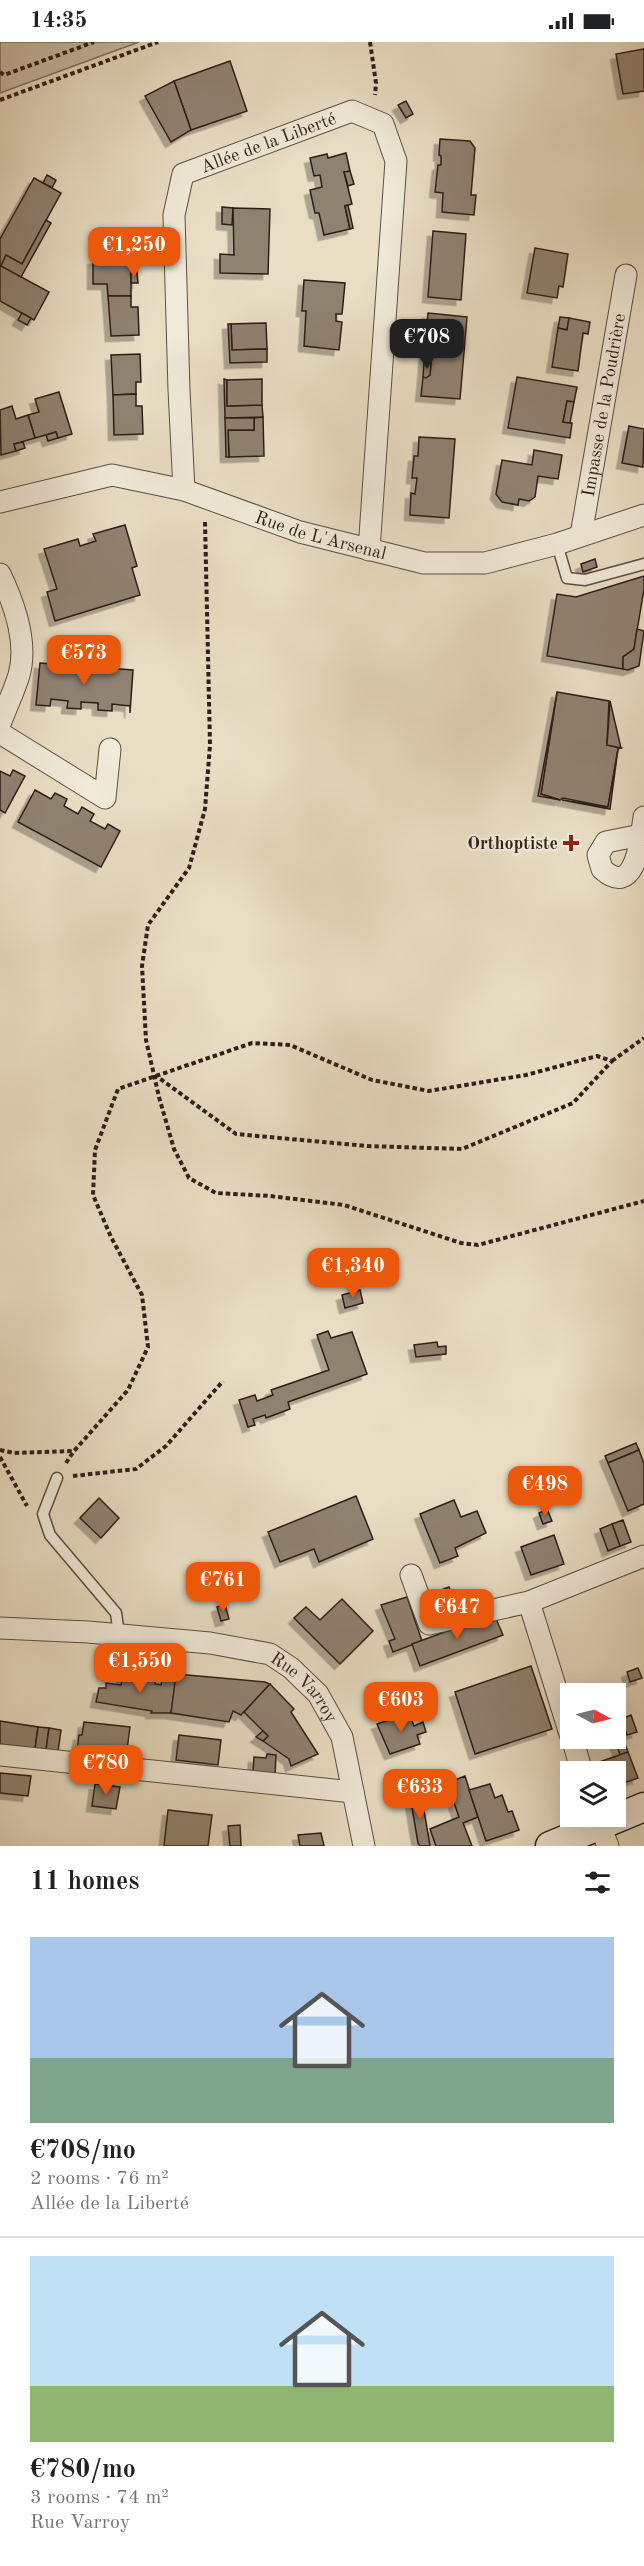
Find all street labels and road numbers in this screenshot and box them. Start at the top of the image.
street label: Allée de la Liberté [198,110,339,177]
street label: Impasse de la Poudrière [580,312,629,498]
street label: Rue de L'Arsenal [252,508,388,563]
street label: Rue Varroy [267,1649,340,1726]

